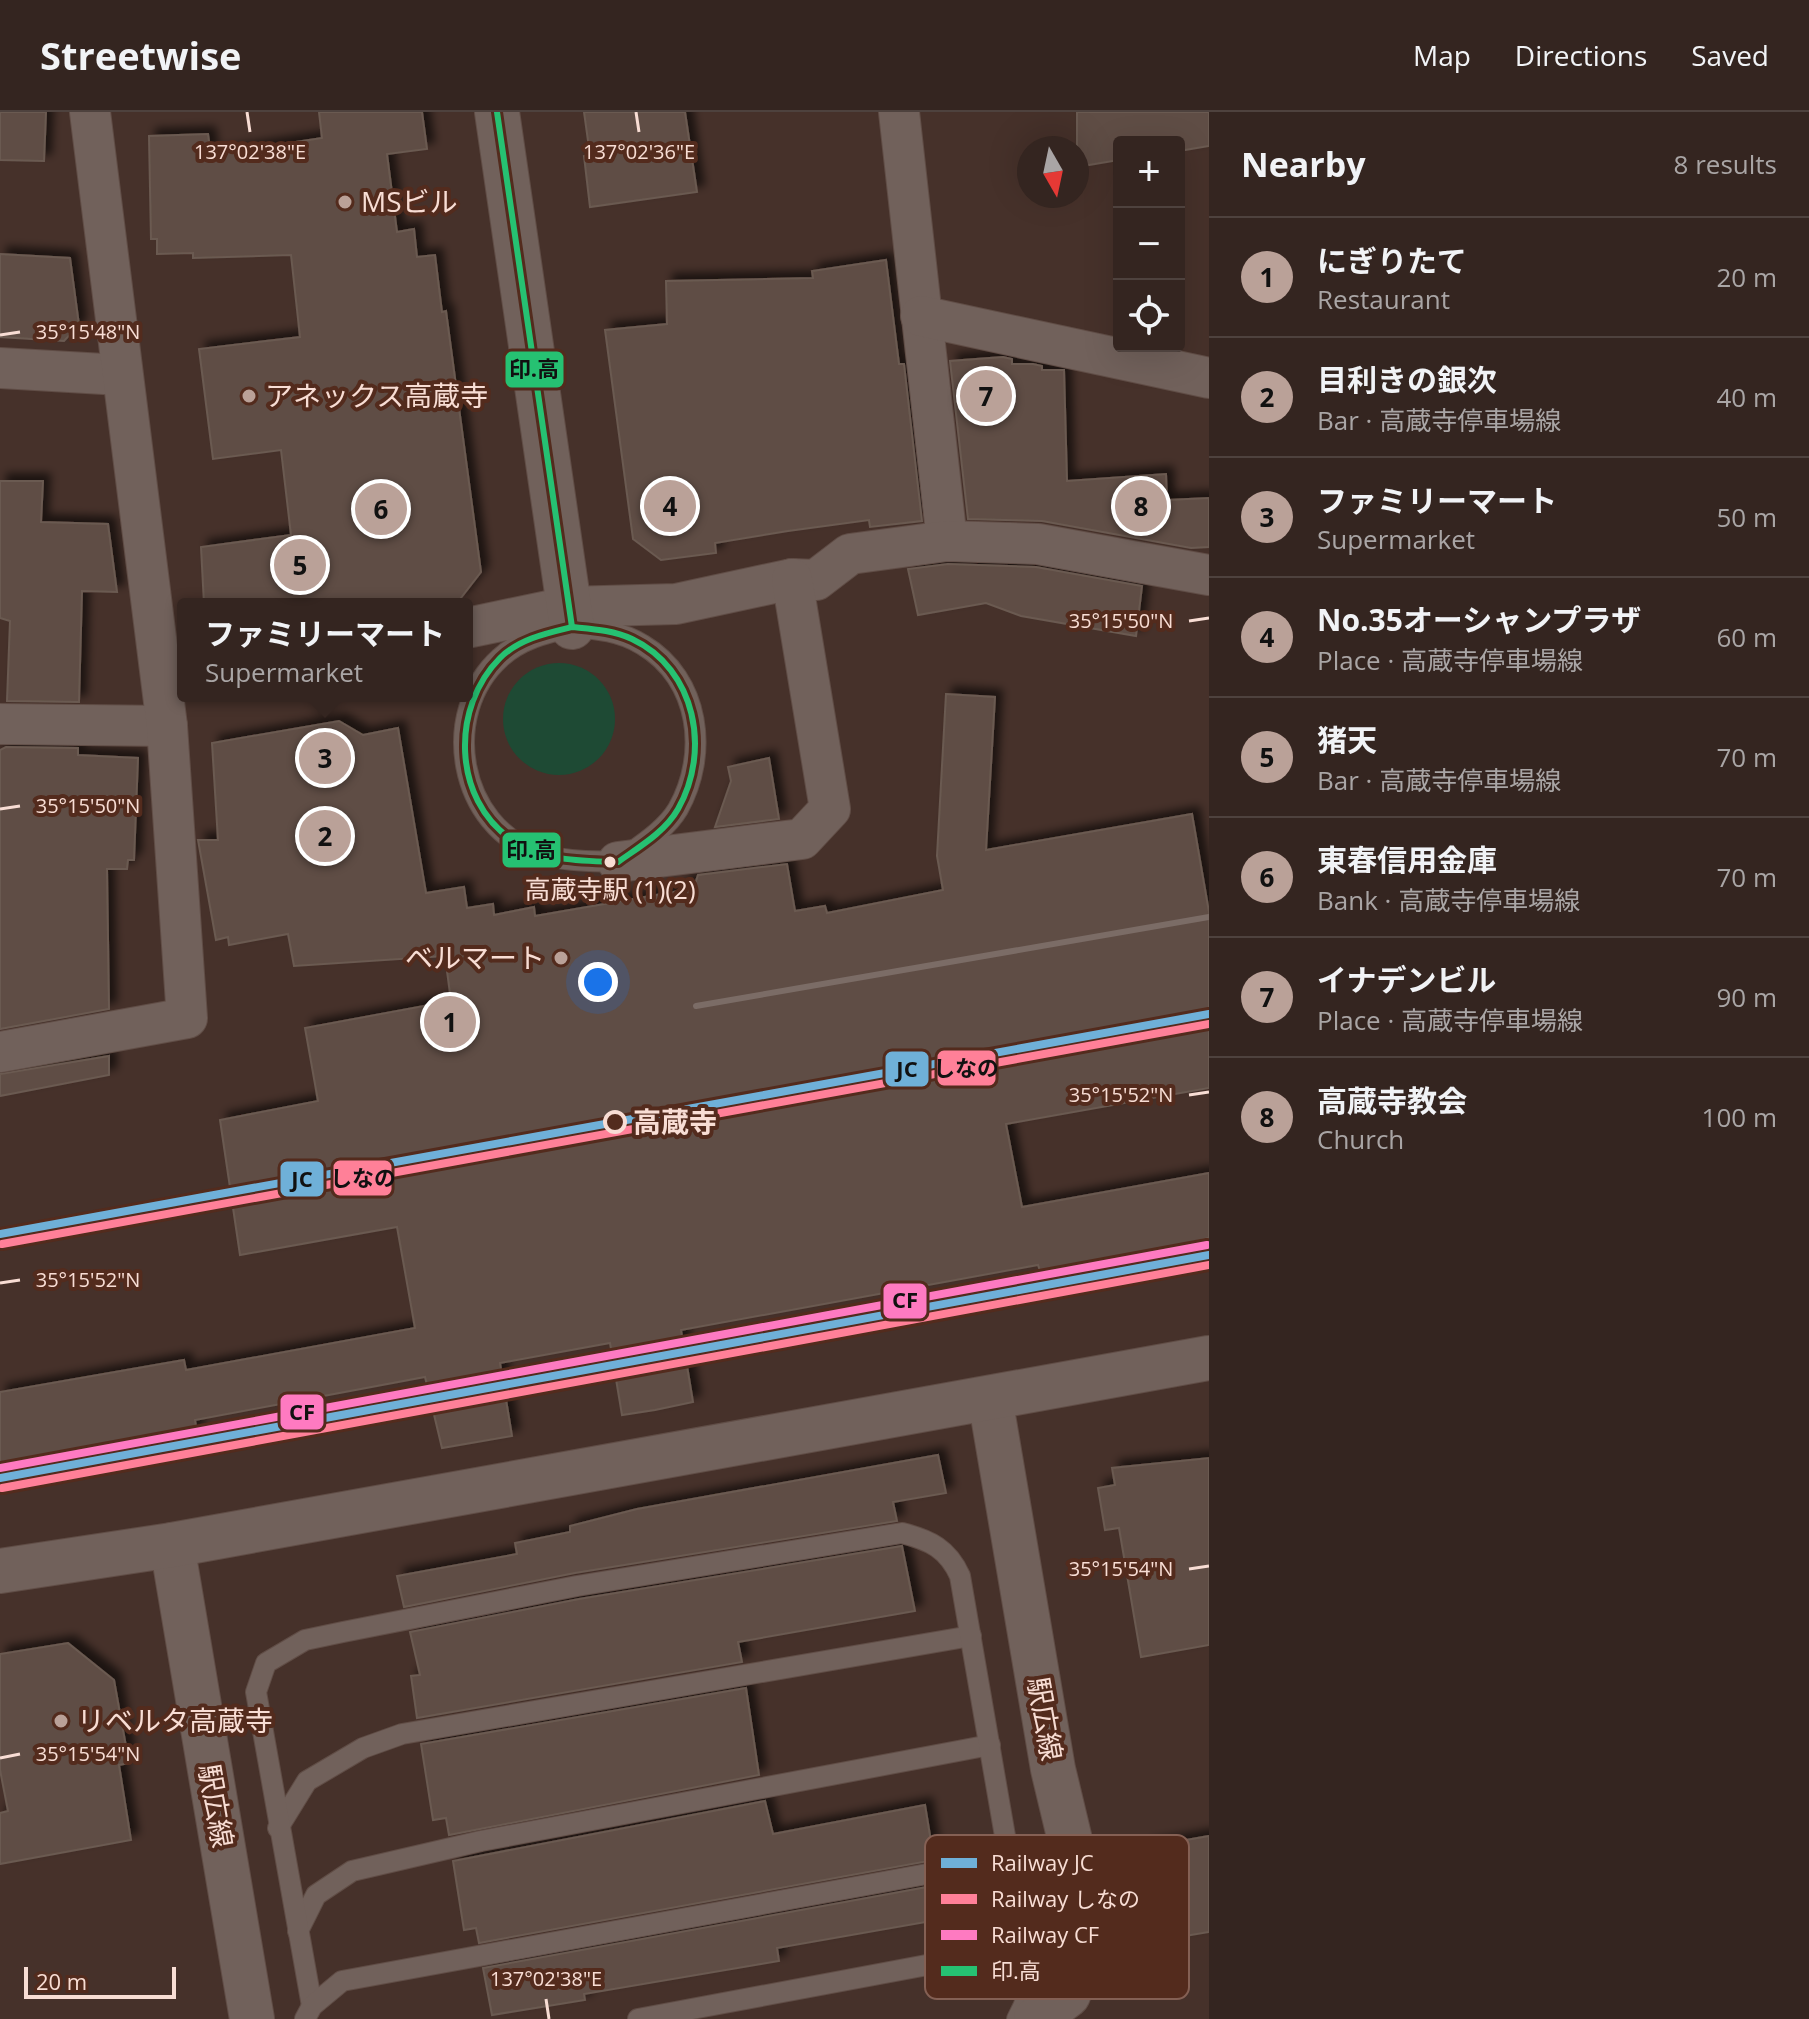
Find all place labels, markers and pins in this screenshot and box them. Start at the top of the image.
place label: MSビル [361,182,458,220]
marker: MSビル [336,193,354,211]
pin: 7 [960,366,1012,426]
place label: アネックス高蔵寺 [265,376,488,414]
marker: アネックス高蔵寺 [240,387,258,405]
pin: 4 [644,476,696,536]
pin: 8 [1115,476,1167,536]
pin: 6 [355,479,407,539]
pin: 5 [274,535,326,595]
pin: 3 [299,728,351,788]
pin: 2 [299,806,351,866]
marker: 高蔵寺駅 (1)(2) [602,854,618,870]
place label: 高蔵寺駅 (1)(2) [524,871,696,907]
place label: ベルマート [405,938,545,976]
marker: ベルマート [552,949,570,967]
pin: 1 [424,992,476,1052]
place label: 高蔵寺 [633,1102,717,1140]
marker: 高蔵寺 [604,1111,626,1133]
place label: リベルタ高蔵寺 [77,1701,273,1739]
marker: リベルタ高蔵寺 [52,1712,70,1730]

